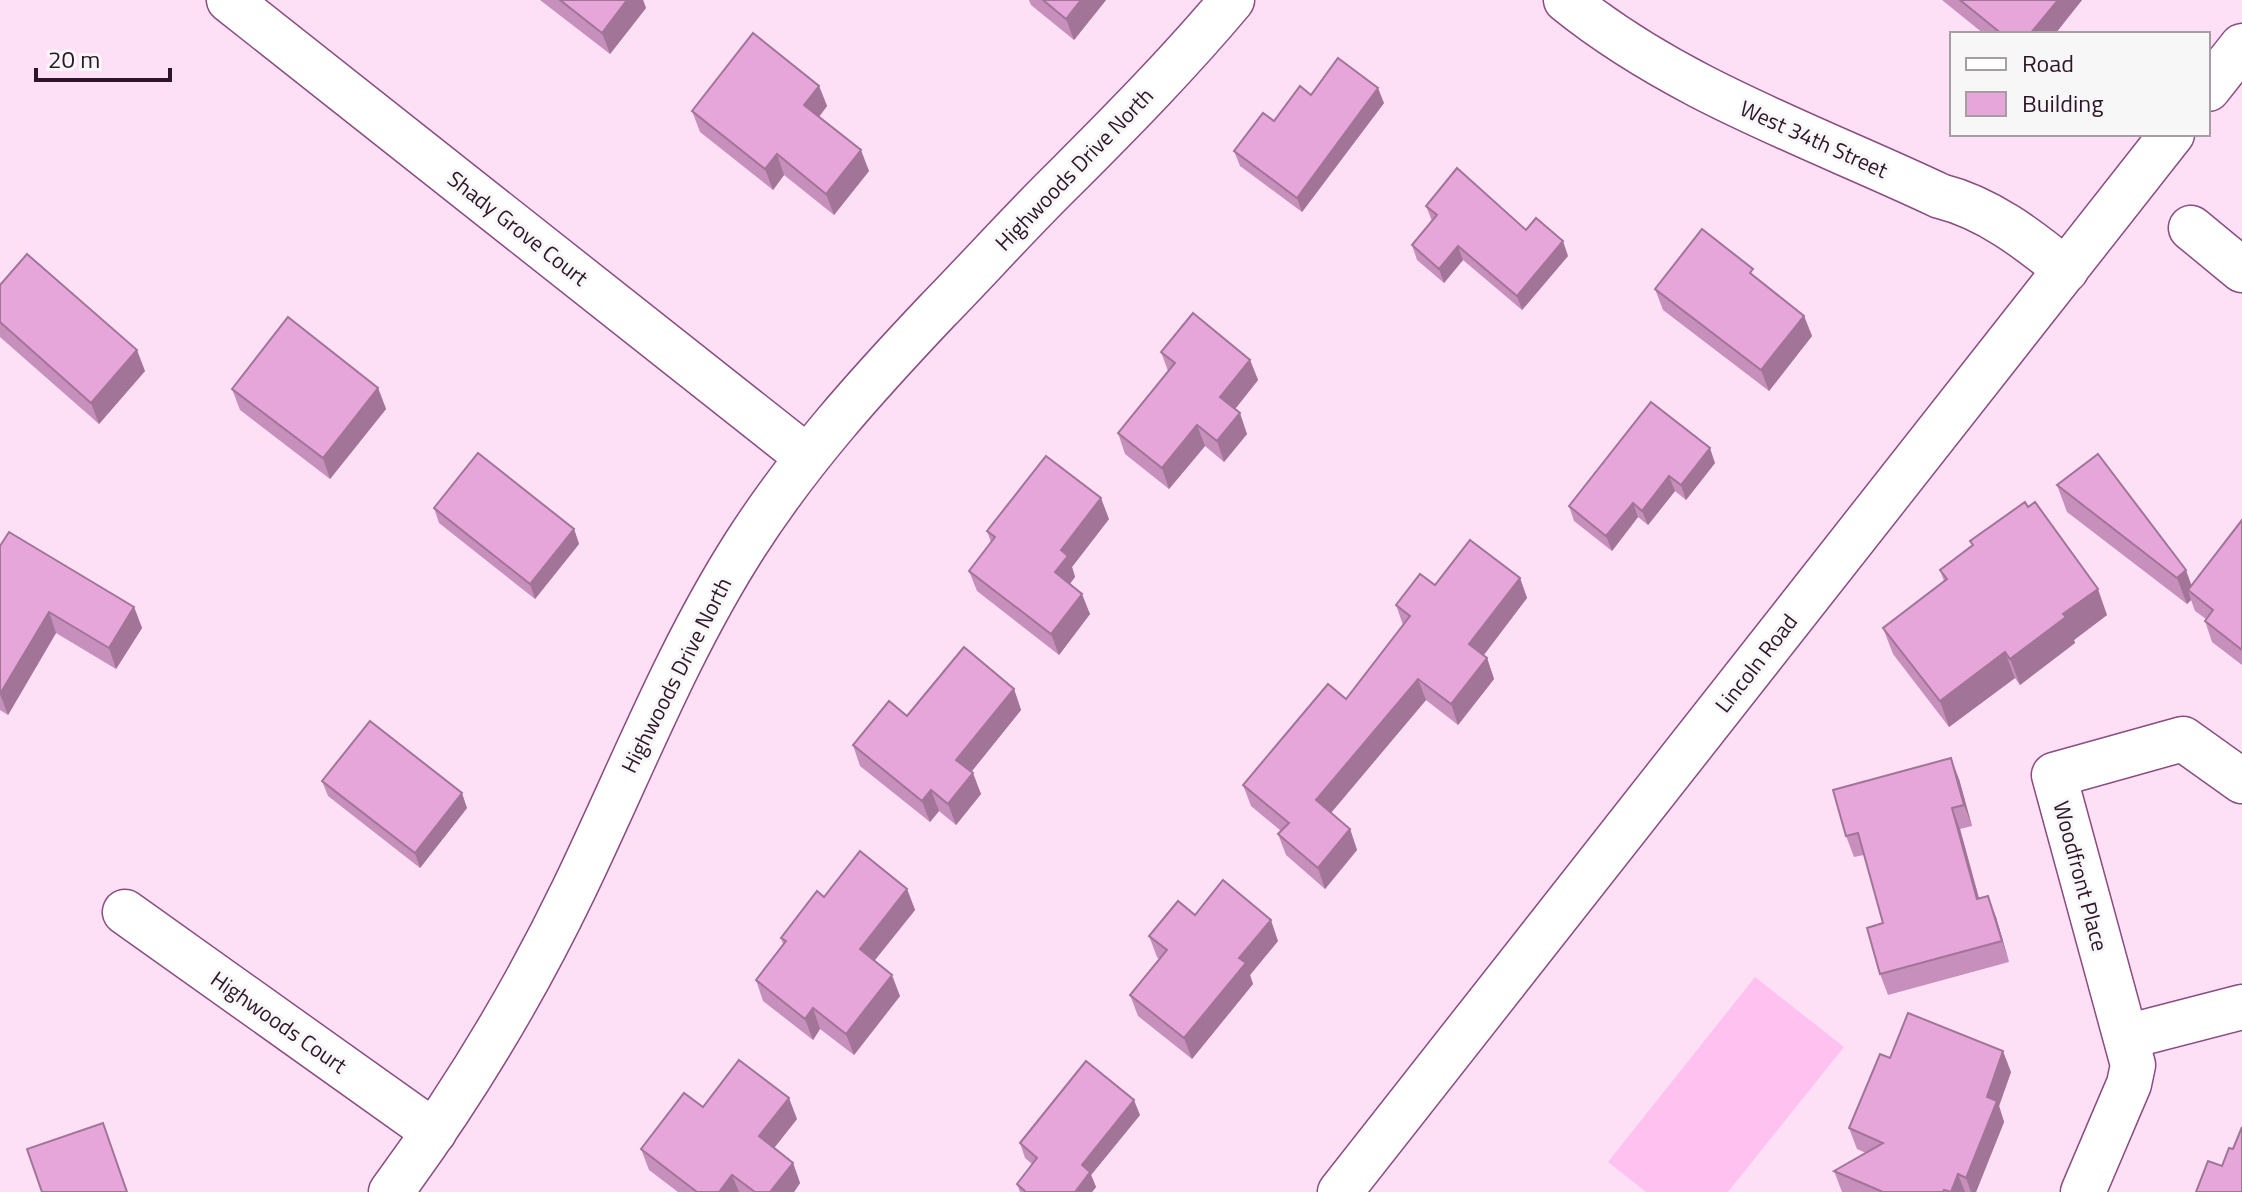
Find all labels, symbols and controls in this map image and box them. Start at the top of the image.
scale bar [36,32,170,82]
legend [1950,32,2210,136]
text: 20 m [48,41,100,77]
text: Road [2022,45,2074,81]
street label: Highwoods Drive North [987,80,1161,258]
text: Building [2022,85,2104,121]
street label: West 34th Street [1735,91,1894,187]
street label: Shady Grove Court [440,162,596,294]
street label: Highwoods Drive North [612,571,740,779]
street label: Lincoln Road [1706,606,1806,720]
street label: Woodfront Place [2045,797,2117,955]
street label: Highwoods Court [204,962,354,1082]

